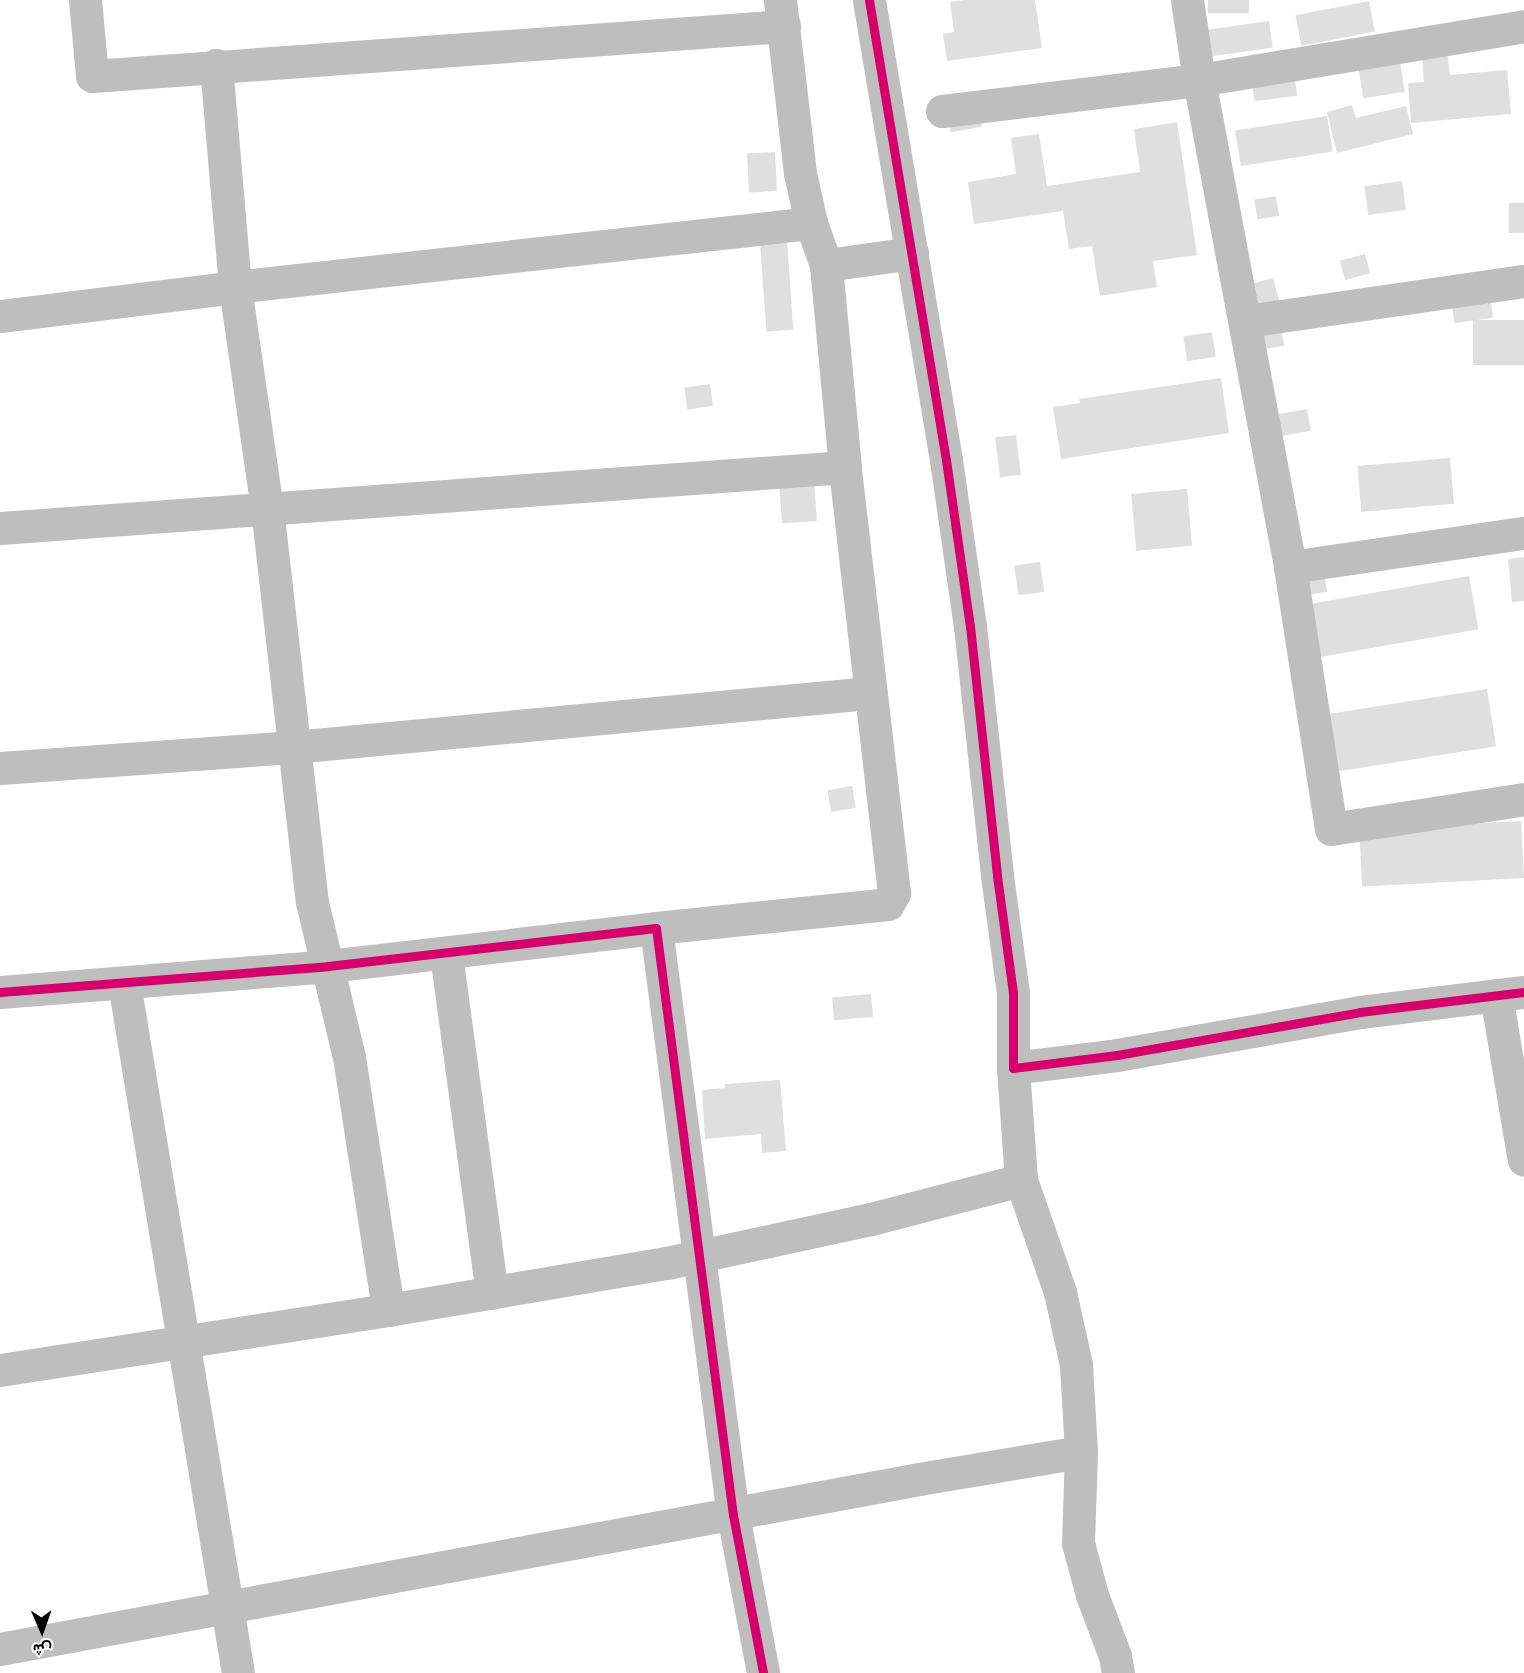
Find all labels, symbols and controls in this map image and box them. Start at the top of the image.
north arrow [12,1601,72,1661]
text: ش [33,1640,53,1659]

